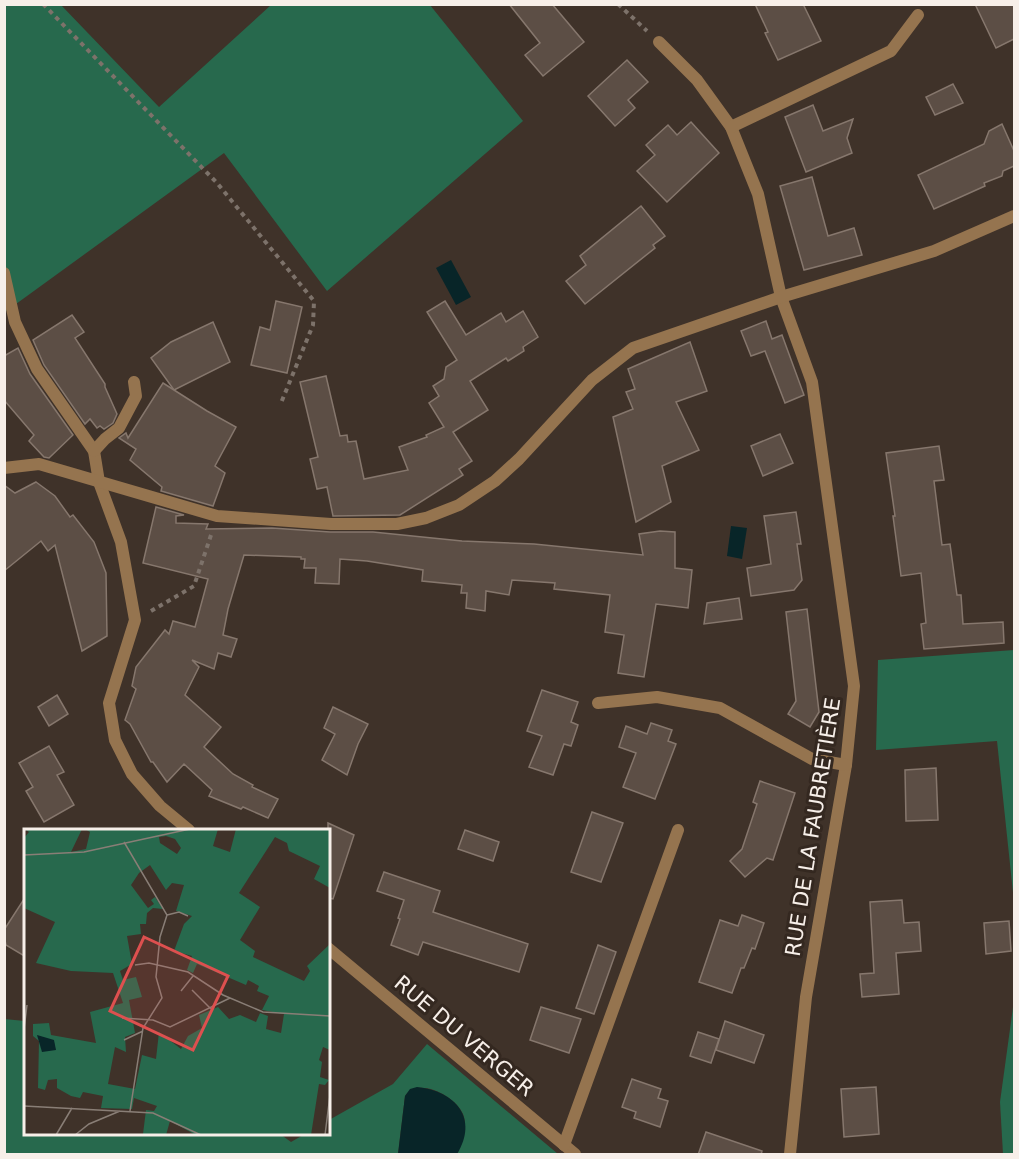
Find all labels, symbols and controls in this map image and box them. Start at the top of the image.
street label: RUE DE LA FAUBRETIÈRE [780,696,845,958]
inset map [24,829,330,1135]
street label: RUE DU VERGER [389,971,539,1101]

